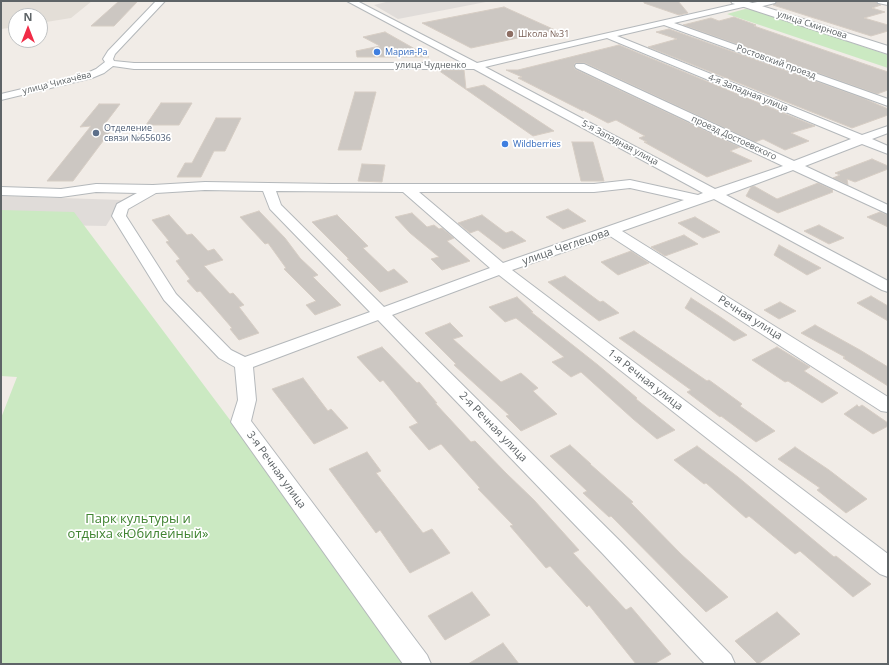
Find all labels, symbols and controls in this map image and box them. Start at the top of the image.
north arrow [8,8,48,48]
text: N [24,9,32,24]
street label: улица Смирнова [776,9,848,41]
marker: Школа №31 [505,29,515,39]
place label: Школа №31 [518,29,569,39]
street label: Ростовский проезд [735,43,817,81]
marker: Мария-Ра [372,47,382,57]
place label: Мария-Ра [385,47,428,57]
street label: улица Чудненко [396,60,466,70]
street label: улица Чихачёва [21,69,93,97]
street label: 4-я Западная улица [706,72,790,114]
street label: проезд Достоевского [690,113,778,163]
street label: 5-я Западная улица [580,118,660,168]
place label: Отделение связи №656036 [104,123,171,144]
marker: Отделение связи №656036 [91,128,101,138]
marker: Wildberries [500,139,510,149]
place label: Wildberries [513,139,561,149]
street label: улица Чеглецова [521,226,611,268]
street label: Речная улица [715,293,785,343]
street label: 1-я Речная улица [605,346,685,414]
street label: 2-я Речная улица [456,389,530,465]
street label: 3-я Речная улица [244,429,308,511]
park label: Парк культуры и отдыха «Юбилейный» [68,511,208,542]

